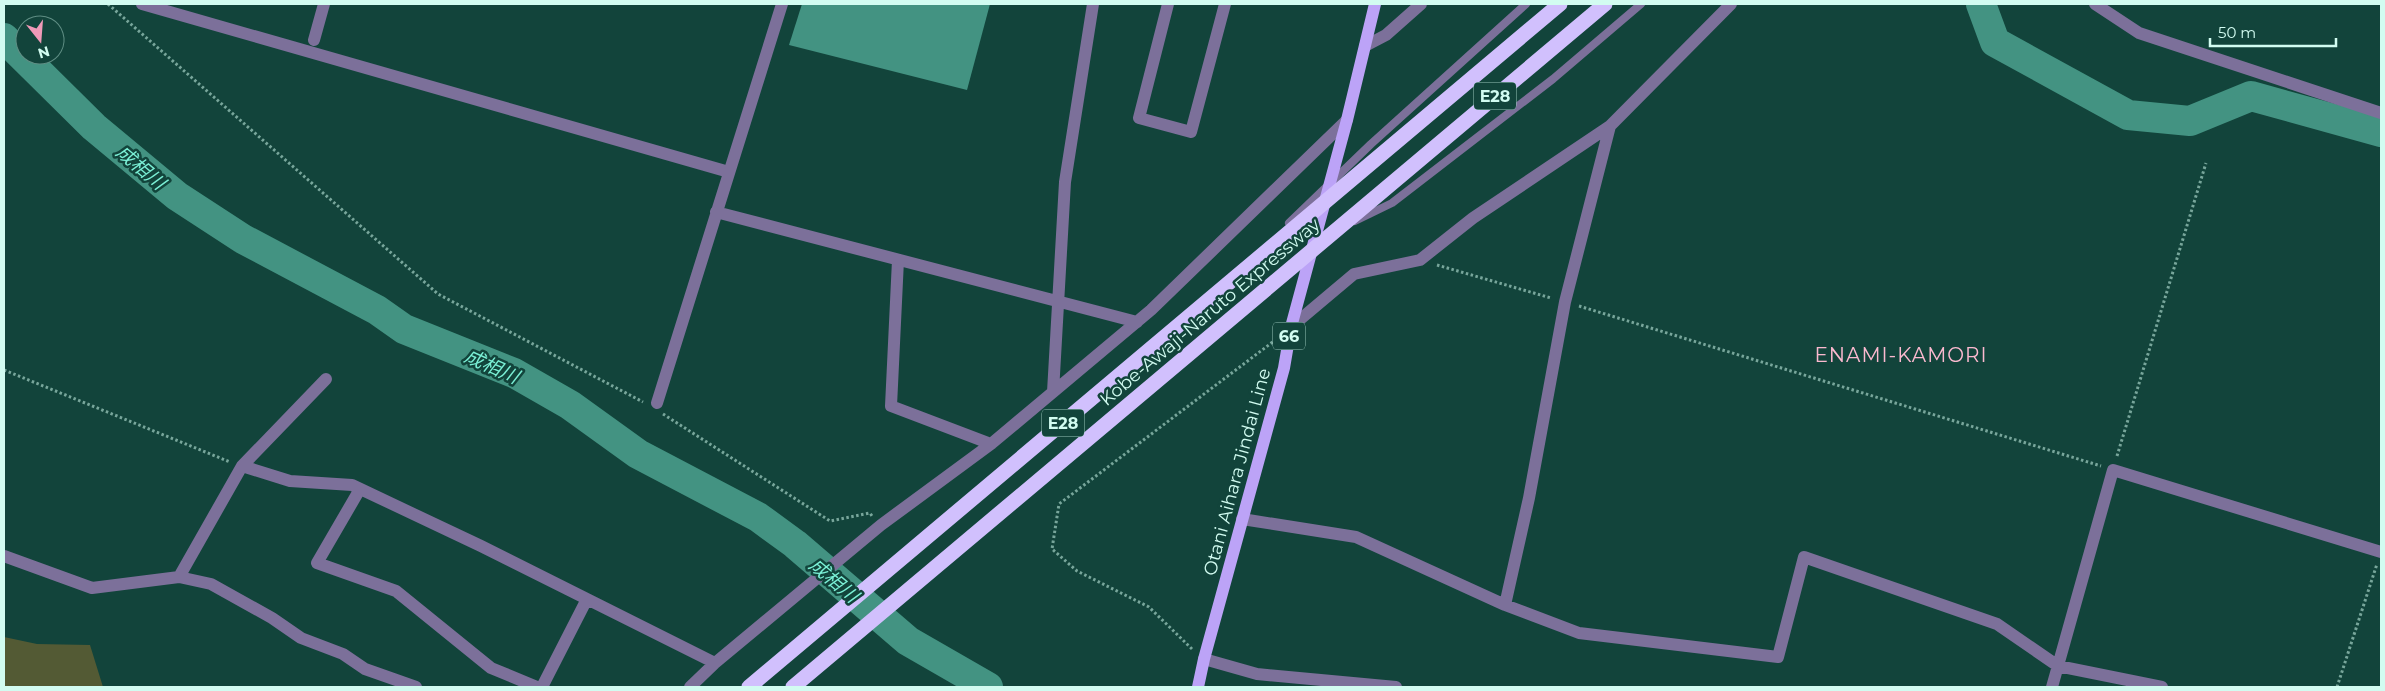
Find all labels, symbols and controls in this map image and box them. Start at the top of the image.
north arrow [15,15,65,65]
scale bar [2210,15,2336,47]
text: 50 m [2218,23,2256,42]
text: N [36,42,52,63]
road number: E28 [1474,82,1516,110]
water label: 成相川 [111,140,171,196]
street label: Kobe-Awaji-Naruto Expressway [1095,213,1325,411]
road number: 66 [1273,322,1305,350]
district label: ENAMI-KAMORI [1814,343,1988,367]
water label: 成相川 [461,344,524,389]
street label: Otani Aihara Jindai Line [1199,366,1275,578]
road number: E28 [1042,409,1084,436]
water label: 成相川 [804,553,864,609]

